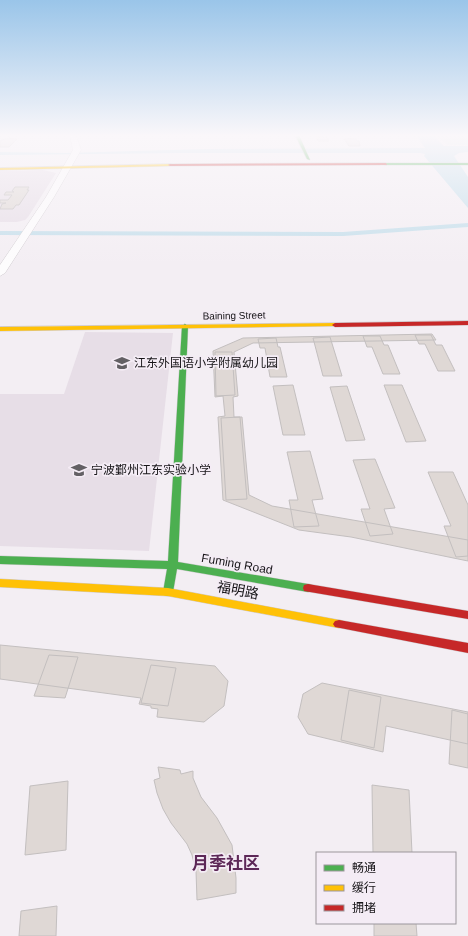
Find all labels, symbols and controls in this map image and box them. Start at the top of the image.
street label: Baining Street [203,309,266,322]
school or university icon: 江东外国语小学附属幼儿园 [113,354,131,372]
place label: 江东外国语小学附属幼儿园 [134,356,278,370]
school or university icon: 宁波鄞州江东实验小学 [70,461,88,479]
place label: 宁波鄞州江东实验小学 [91,463,211,477]
street label: Fuming Road [200,551,274,577]
street label: 福明路 [216,578,260,602]
legend [316,852,456,924]
district label: 月季社区 [192,854,260,873]
text: 畅通 [352,861,376,875]
text: 缓行 [352,881,376,895]
text: 拥堵 [352,901,376,915]

